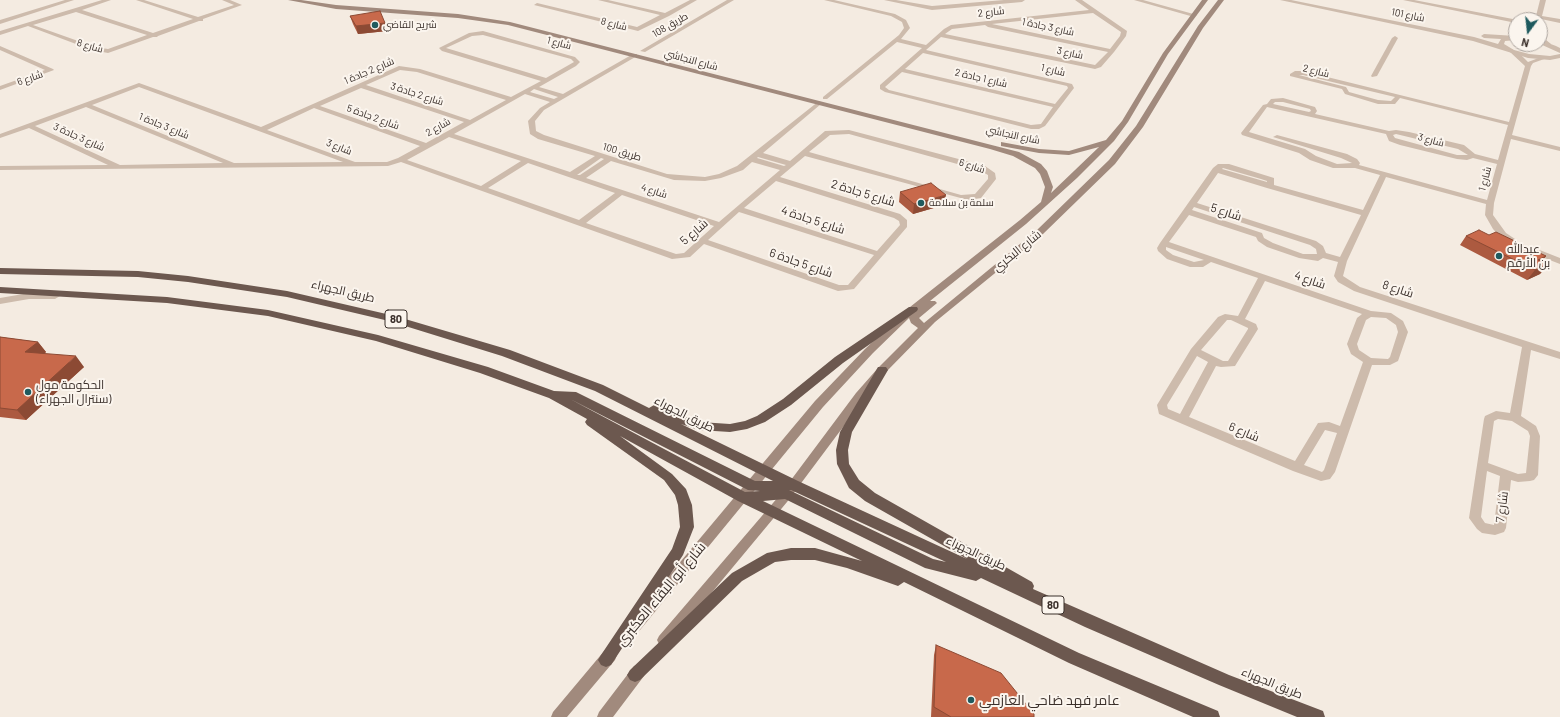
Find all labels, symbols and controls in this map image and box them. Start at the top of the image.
street label: شارع 2 [977,5,1005,19]
street label: شارع 101 [1390,6,1426,24]
street label: طريق 108 [650,10,690,40]
north arrow [1508,12,1548,52]
street label: شارع 8 [600,15,628,33]
street label: شارع 3 جادة 1 [1021,16,1075,38]
place label: شريح القاضي [383,19,437,31]
marker: شريح القاضي [370,20,380,30]
street label: شارع 1 [545,34,573,52]
text: N [1520,36,1530,50]
street label: شارع 8 [76,37,104,55]
street label: شارع 3 [1056,44,1084,62]
street label: شارع النجاشي [663,47,719,73]
street label: شارع 2 جادة 1 [342,55,396,87]
street label: شارع 1 [1040,61,1066,79]
street label: شارع 2 [1302,62,1330,80]
street label: شارع 1 جادة 2 [954,66,1008,90]
street label: شارع 6 [16,68,44,88]
street label: شارع 2 جادة 3 [389,80,445,108]
street label: شارع 2 جادة 5 [345,102,401,132]
street label: شارع 3 جادة 1 [137,110,191,142]
street label: شارع 2 [423,115,453,139]
street label: شارع 3 جادة 3 [52,120,106,154]
street label: شارع النجاشي [985,123,1041,147]
street label: شارع 3 [1417,131,1445,149]
street label: شارع 3 [324,137,354,157]
street label: طريق 100 [601,140,643,164]
street label: شارع 6 [958,156,986,176]
street label: شارع 1 [1476,165,1494,193]
street label: شارع 5 جادة 2 [829,176,897,210]
street label: شارع 4 [639,181,669,201]
place label: سلمة بن سلامة [929,197,994,209]
marker: سلمة بن سلامة [916,198,926,208]
street label: شارع 5 [1209,200,1243,224]
street label: شارع 5 جادة 4 [779,203,847,237]
street label: شارع 5 [677,216,711,248]
street label: شارع البكري [990,227,1044,275]
place label: عبدالله بن الأرقم [1507,242,1550,270]
street label: شارع 5 جادة 6 [768,245,834,281]
marker: عبدالله بن الأرقم [1494,251,1504,261]
street label: شارع 4 [1292,268,1328,292]
street label: طريق الجهراء [310,277,376,305]
street label: شارع 8 [1381,277,1415,301]
road number: 80 [385,310,407,328]
place label: الحكومة مول (سنترال الجهراء) [36,378,112,406]
marker: الحكومة مول (سنترال الجهراء) [23,387,33,397]
street label: طريق الجهراء [652,393,716,435]
street label: شارع 6 [1227,419,1261,445]
street label: شارع 7 [1493,491,1511,523]
street label: طريق الجهراء [944,533,1008,573]
street label: شارع أبو البقاء العكبري [613,539,709,649]
road number: 80 [1042,596,1064,614]
street label: طريق الجهراء [1239,664,1305,702]
place label: عامر فهد ضاحي العازمي [979,692,1120,708]
marker: عامر فهد ضاحي العازمي [966,695,976,705]

